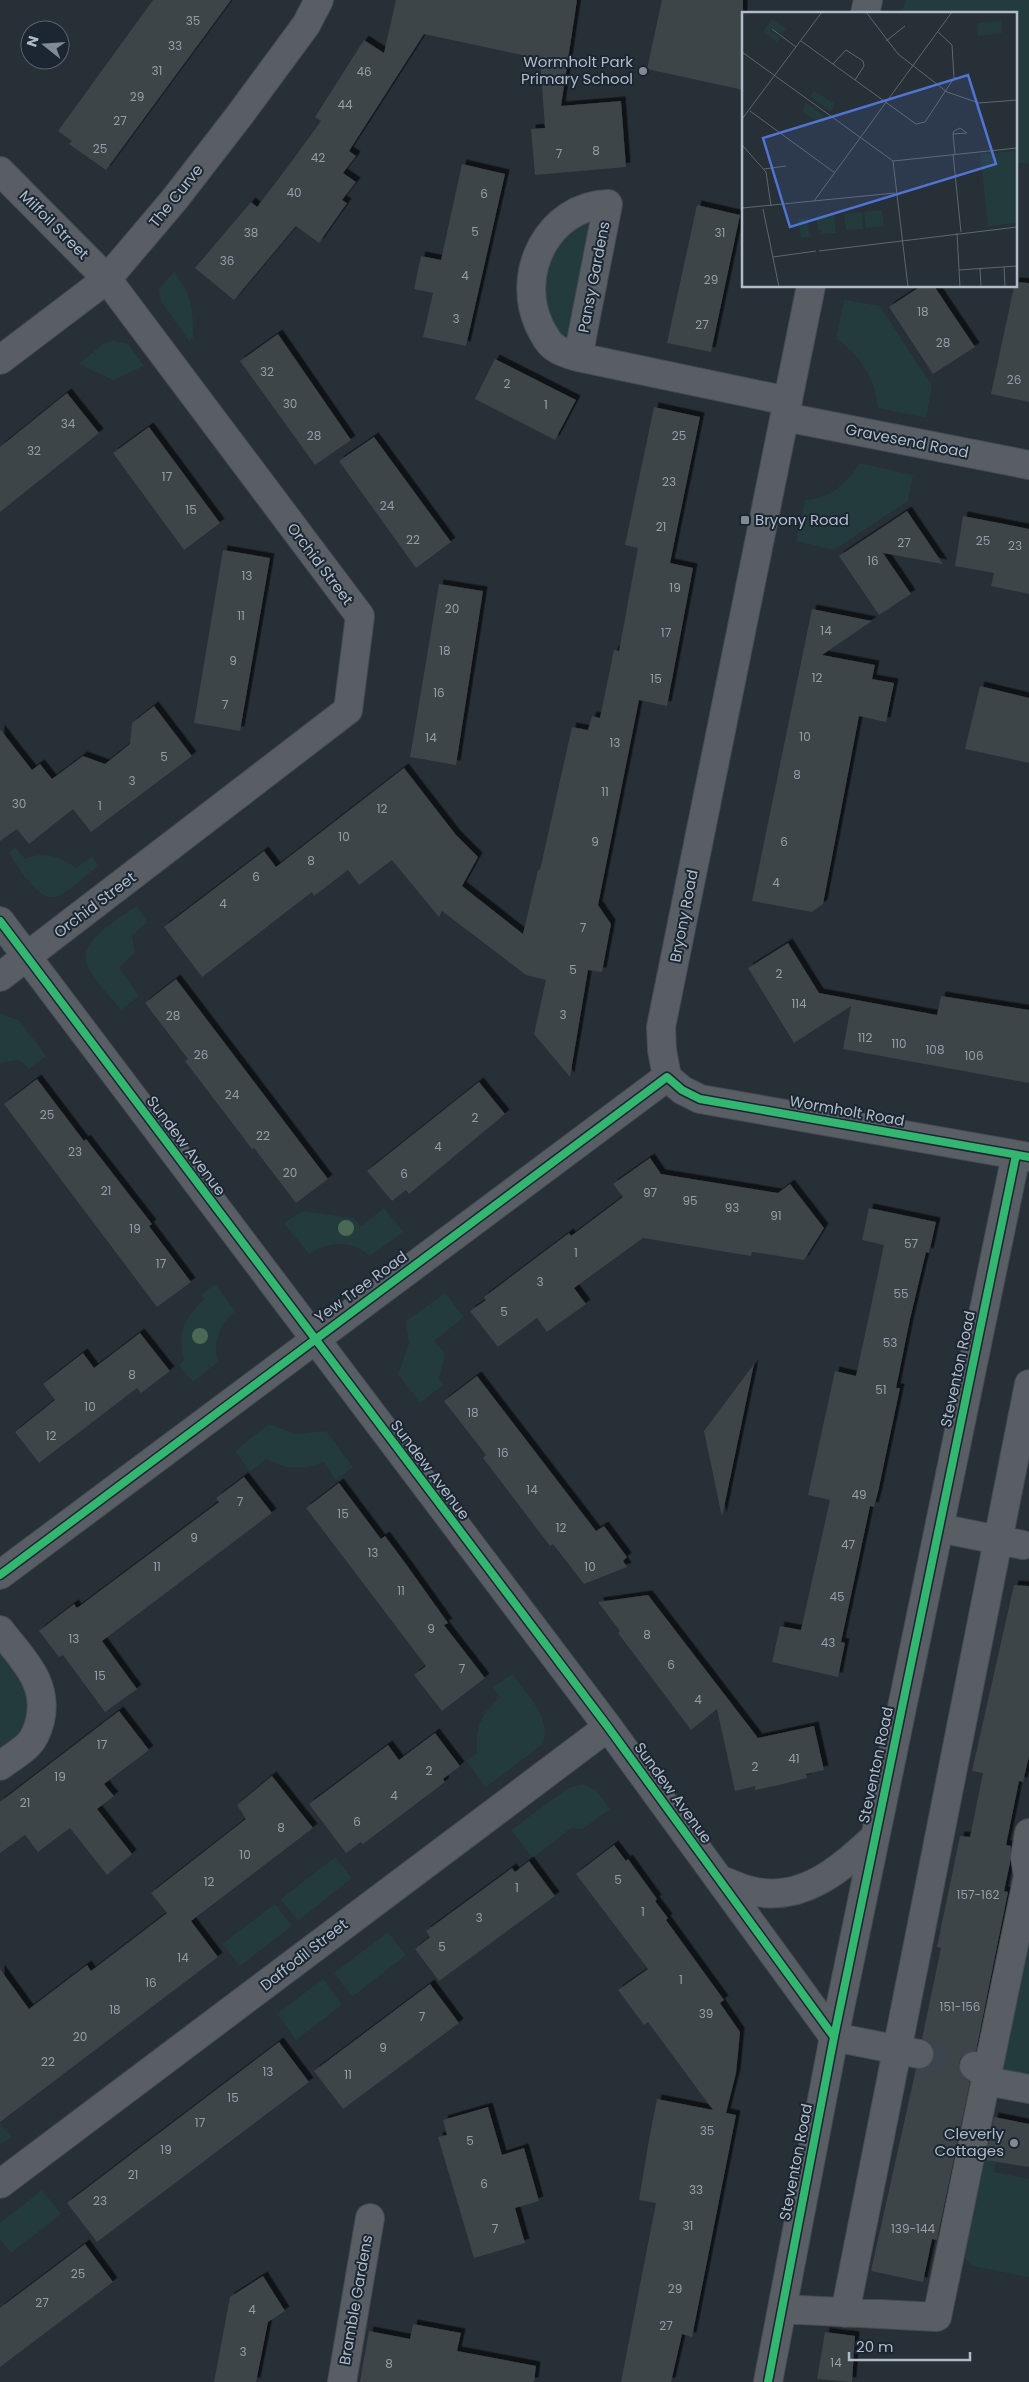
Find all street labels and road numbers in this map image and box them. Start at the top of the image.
street label: The Curve [144,160,208,232]
street label: Milfoil Street [15,185,94,264]
street label: Pansy Gardens [572,219,615,334]
street label: Gravesend Road [844,418,970,463]
street label: Orchid Street [283,518,358,609]
street label: Orchid Street [49,867,140,942]
street label: Bryony Road [664,868,703,964]
street label: Wormholt Road [788,1090,906,1131]
street label: Sundew Avenue [142,1091,231,1200]
street label: Yew Tree Road [310,1246,411,1327]
street label: Steventon Road [935,1309,980,1429]
street label: Sundew Avenue [386,1415,475,1524]
street label: Steventon Road [853,1705,898,1825]
street label: Sundew Avenue [630,1738,717,1847]
street label: Daffodil Street [256,1914,352,1995]
street label: Steventon Road [774,2102,817,2222]
street label: Bramble Gardens [334,2233,377,2367]

